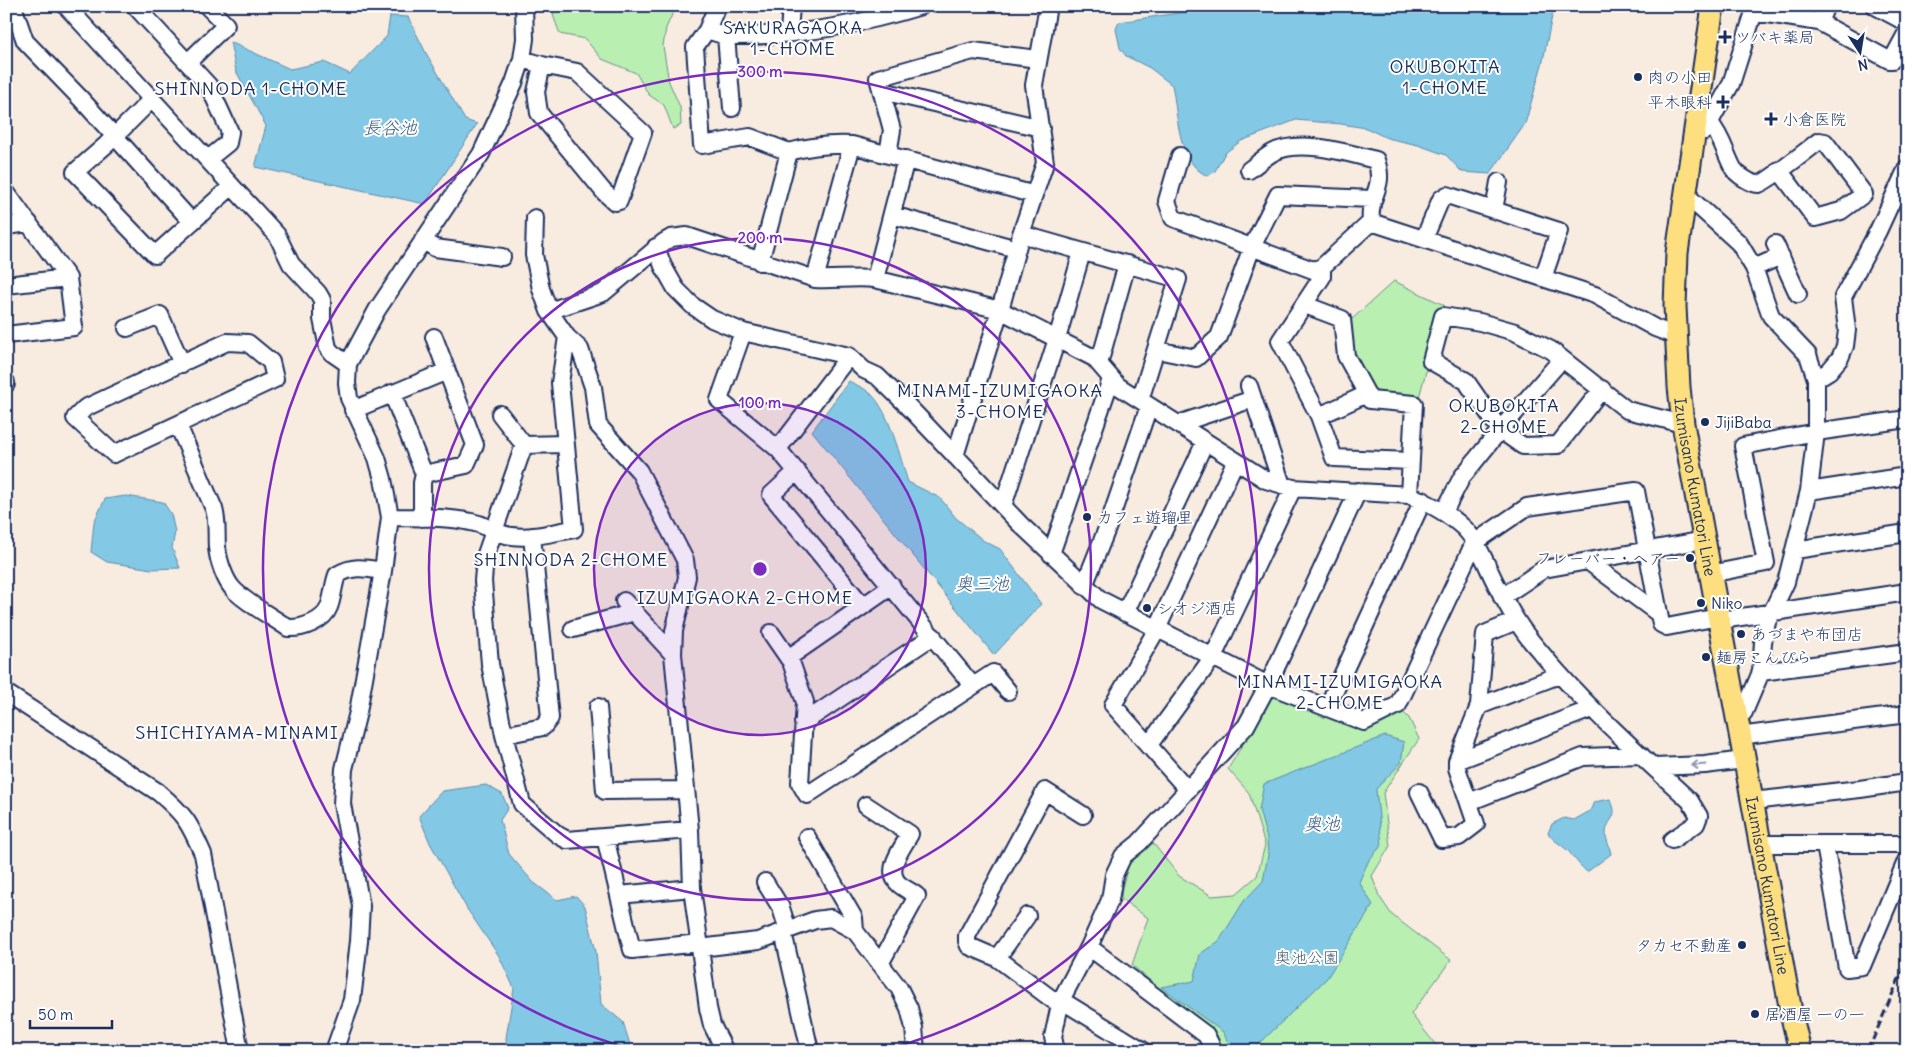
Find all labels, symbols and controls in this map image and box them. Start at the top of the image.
district label: SAKURAGAOKA 1-CHOME [723,16,863,60]
place label: ツバキ薬局 [1735,27,1815,47]
north arrow [1836,28,1886,78]
marker: ツバキ薬局 [1719,31,1731,43]
district label: OKUBOKITA 1-CHOME [1389,55,1501,99]
text: N [1856,55,1869,75]
text: 300 m [738,62,783,81]
place label: 肉の小田 [1648,67,1712,87]
marker: 肉の小田 [1632,71,1644,83]
district label: SHINNODA 1-CHOME [155,77,347,100]
place label: 平木眼科 [1648,92,1712,112]
marker: 平木眼科 [1716,95,1730,109]
place label: 小倉医院 [1782,109,1846,129]
marker: 小倉医院 [1764,112,1778,126]
water label: 長谷池 [363,116,418,139]
text: 200 m [738,228,782,247]
district label: MINAMI-IZUMIGAOKA 3-CHOME [897,379,1103,423]
text: 100 m [739,393,781,412]
district label: OKUBOKITA 2-CHOME [1448,394,1560,438]
street label: Izumisano Kumatori Line [1670,397,1721,578]
place label: JijiBaba [1715,412,1772,432]
marker: JijiBaba [1699,416,1711,428]
place label: カフェ遊瑠里 [1097,507,1193,527]
marker: カフェ遊瑠里 [1081,511,1093,523]
district label: SHINNODA 2-CHOME [474,548,668,571]
place label: フレーバー・ヘアー [1536,548,1680,568]
marker: フレーバー・ヘアー [1684,552,1696,564]
centre of rings [751,560,769,578]
water label: 奥三池 [955,572,1010,595]
district label: IZUMIGAOKA 2-CHOME [637,586,853,609]
place label: Niko [1711,593,1743,613]
marker: Niko [1695,597,1707,609]
place label: シオジ酒店 [1157,598,1237,618]
marker: シオジ酒店 [1141,602,1153,614]
place label: あづまや布団店 [1751,624,1863,644]
marker: あづまや布団店 [1735,628,1747,640]
place label: 麺房こんぴら [1716,647,1812,667]
marker: 麺房こんぴら [1700,651,1712,663]
district label: MINAMI-IZUMIGAOKA 2-CHOME [1237,670,1443,714]
district label: SHICHIYAMA-MINAMI [135,721,339,744]
one-way arrow [1691,760,1707,770]
street label: Izumisano Kumatori Line [1742,795,1794,976]
water label: 奥池 [1304,812,1341,835]
place label: タカセ不動産 [1636,935,1732,955]
marker: タカセ不動産 [1736,939,1748,951]
park label: 奥池公園 [1275,947,1339,967]
scale bar [30,997,112,1029]
place label: 居酒屋 一の一 [1765,1004,1865,1024]
text: 50 m [38,1005,73,1024]
marker: 居酒屋 一の一 [1749,1008,1761,1020]

